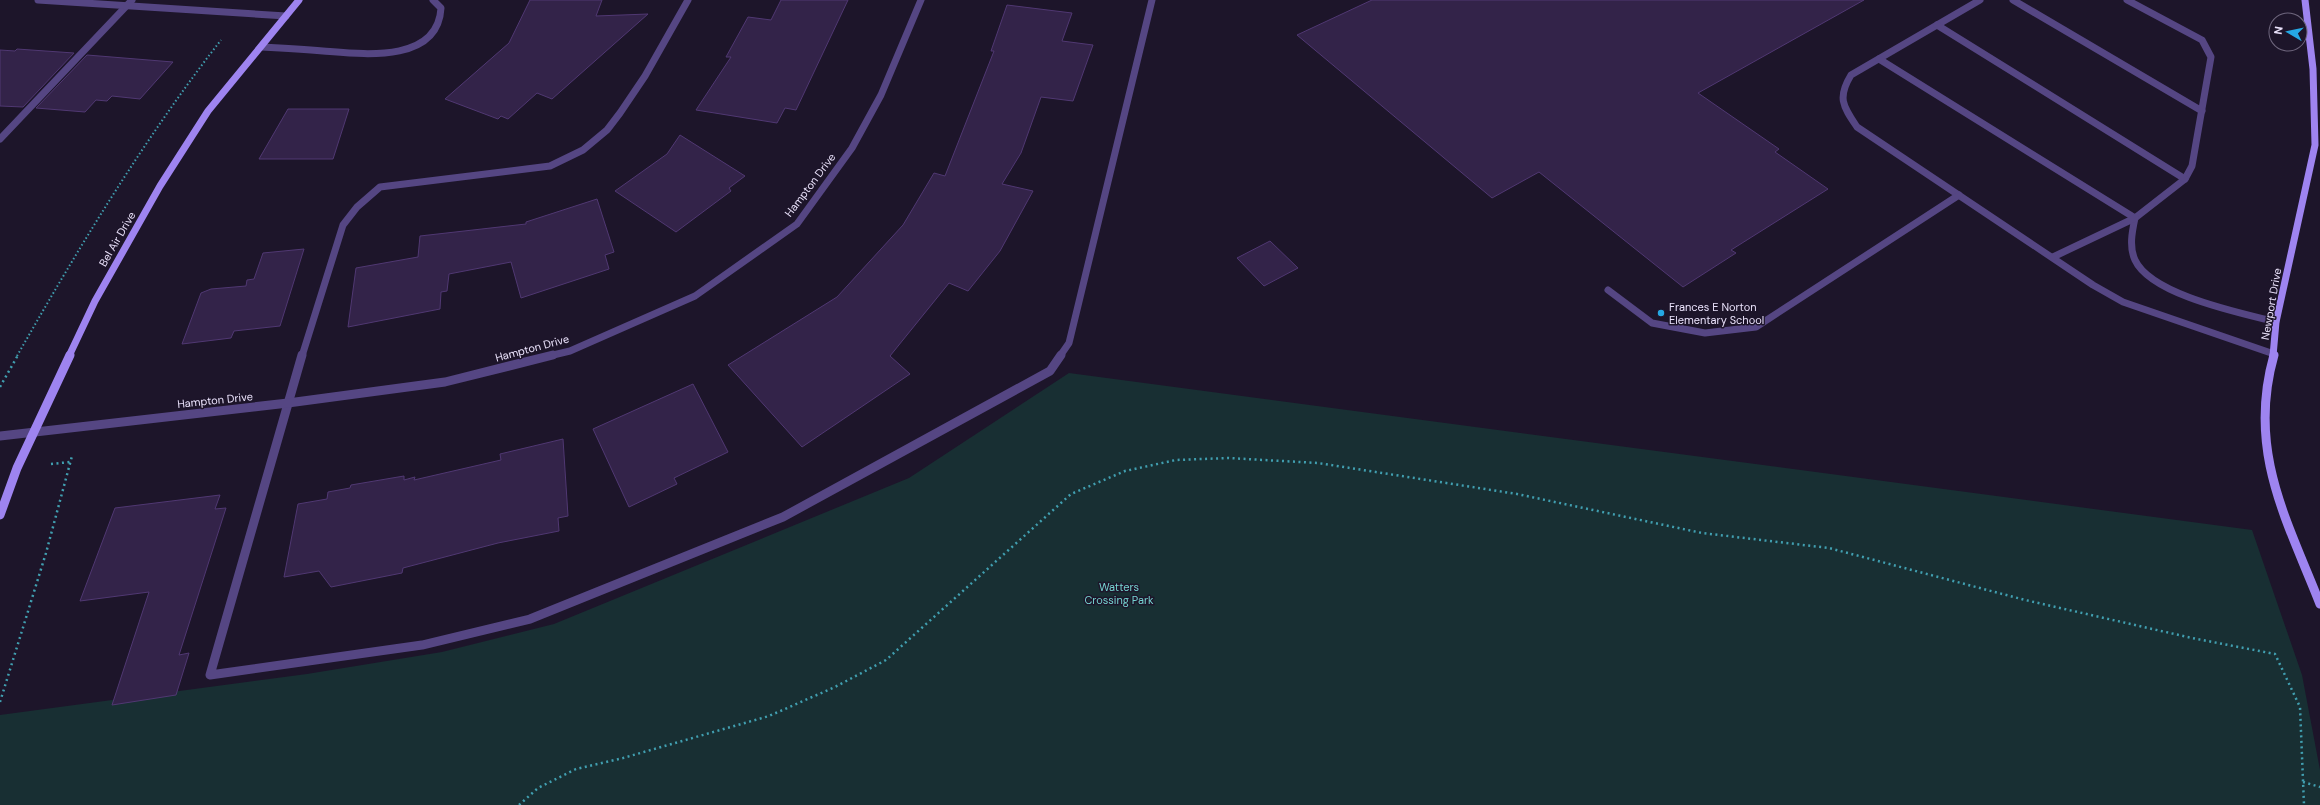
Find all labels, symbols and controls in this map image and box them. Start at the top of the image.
north arrow [2268,12,2308,52]
text: N [2271,25,2286,35]
street label: Hampton Drive [782,150,838,220]
street label: Bel Air Drive [96,209,138,269]
street label: Newport Drive [2258,267,2284,341]
place label: Frances E Norton Elementary School [1669,300,1764,327]
marker: Frances E Norton Elementary School [1656,308,1666,318]
street label: Hampton Drive [494,331,570,365]
street label: Hampton Drive [177,389,253,411]
park label: Watters Crossing Park [1084,580,1154,607]

